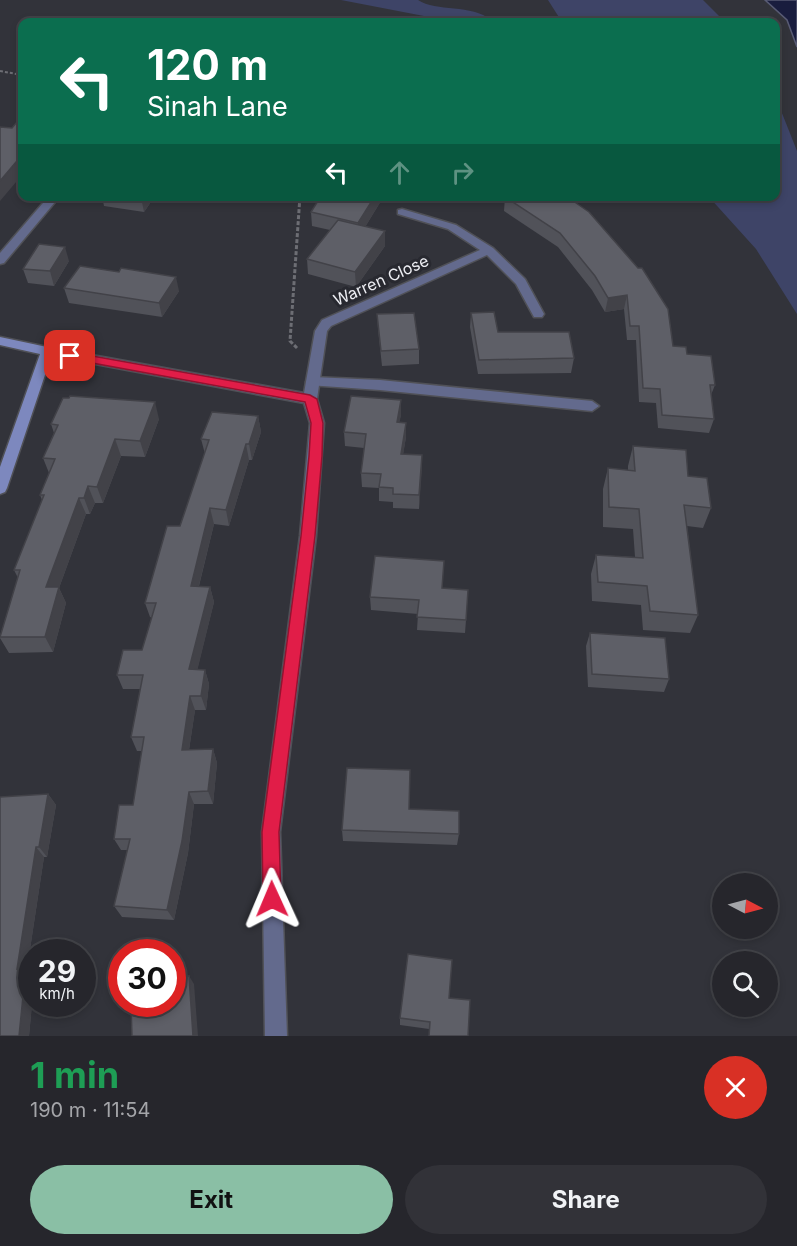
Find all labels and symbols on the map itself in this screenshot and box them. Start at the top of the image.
street label: Warren Close [330,250,432,310]
pin [44,330,95,381]
position arrow [240,867,304,931]
north arrow [712,873,778,939]
speed limit sign: 30 [108,939,186,1017]

